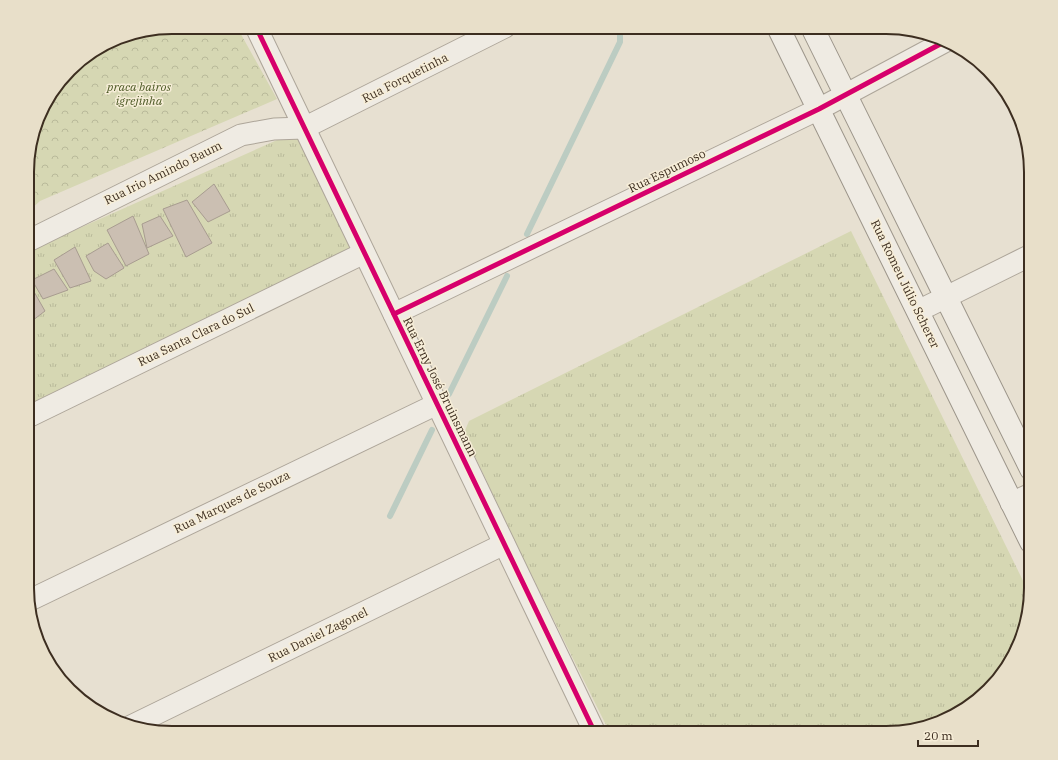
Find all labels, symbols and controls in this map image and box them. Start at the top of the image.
street label: Rua Forquetinha [359,49,451,106]
park label: praca bairos igrejinha [105,79,172,108]
street label: Rua Irio Amindo Baum [102,137,225,208]
street label: Rua Espumoso [626,145,708,196]
street label: Rua Romeu Júlio Scherer [868,217,944,351]
street label: Rua Santa Clara do Sul [135,300,257,369]
street label: Rua Erny José Bruinsmann [400,315,481,459]
street label: Rua Marques de Souza [171,467,293,536]
street label: Rua Daniel Zagonel [265,604,370,665]
scale bar [918,722,978,748]
text: 20 m [924,728,953,743]

